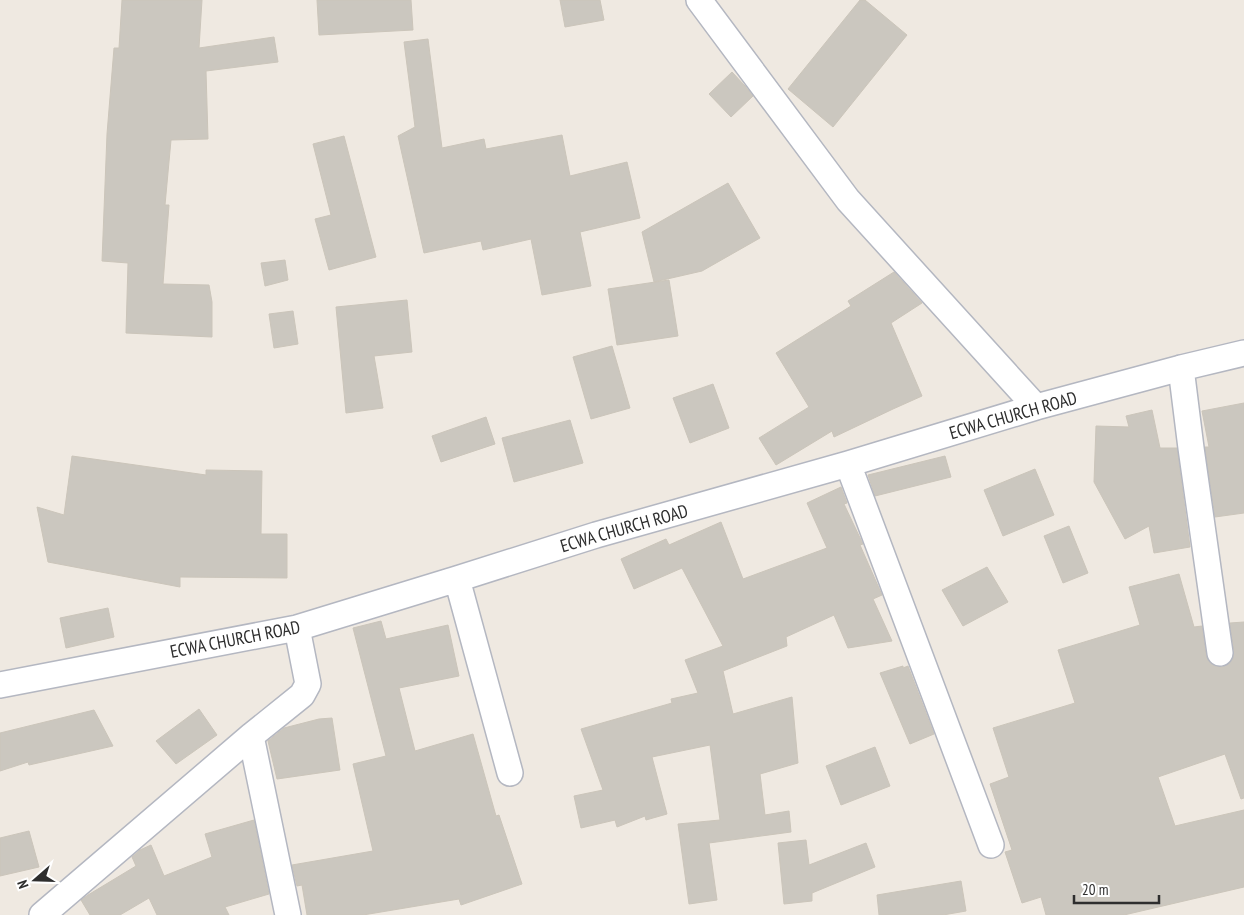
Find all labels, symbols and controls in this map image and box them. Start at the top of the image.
street label: ECWA CHURCH ROAD [946,386,1080,444]
street label: ECWA CHURCH ROAD [557,499,691,557]
street label: ECWA CHURCH ROAD [168,615,302,663]
north arrow [10,855,60,905]
scale bar [1074,872,1159,904]
text: N [13,878,33,891]
text: 20 m [1082,880,1108,899]

